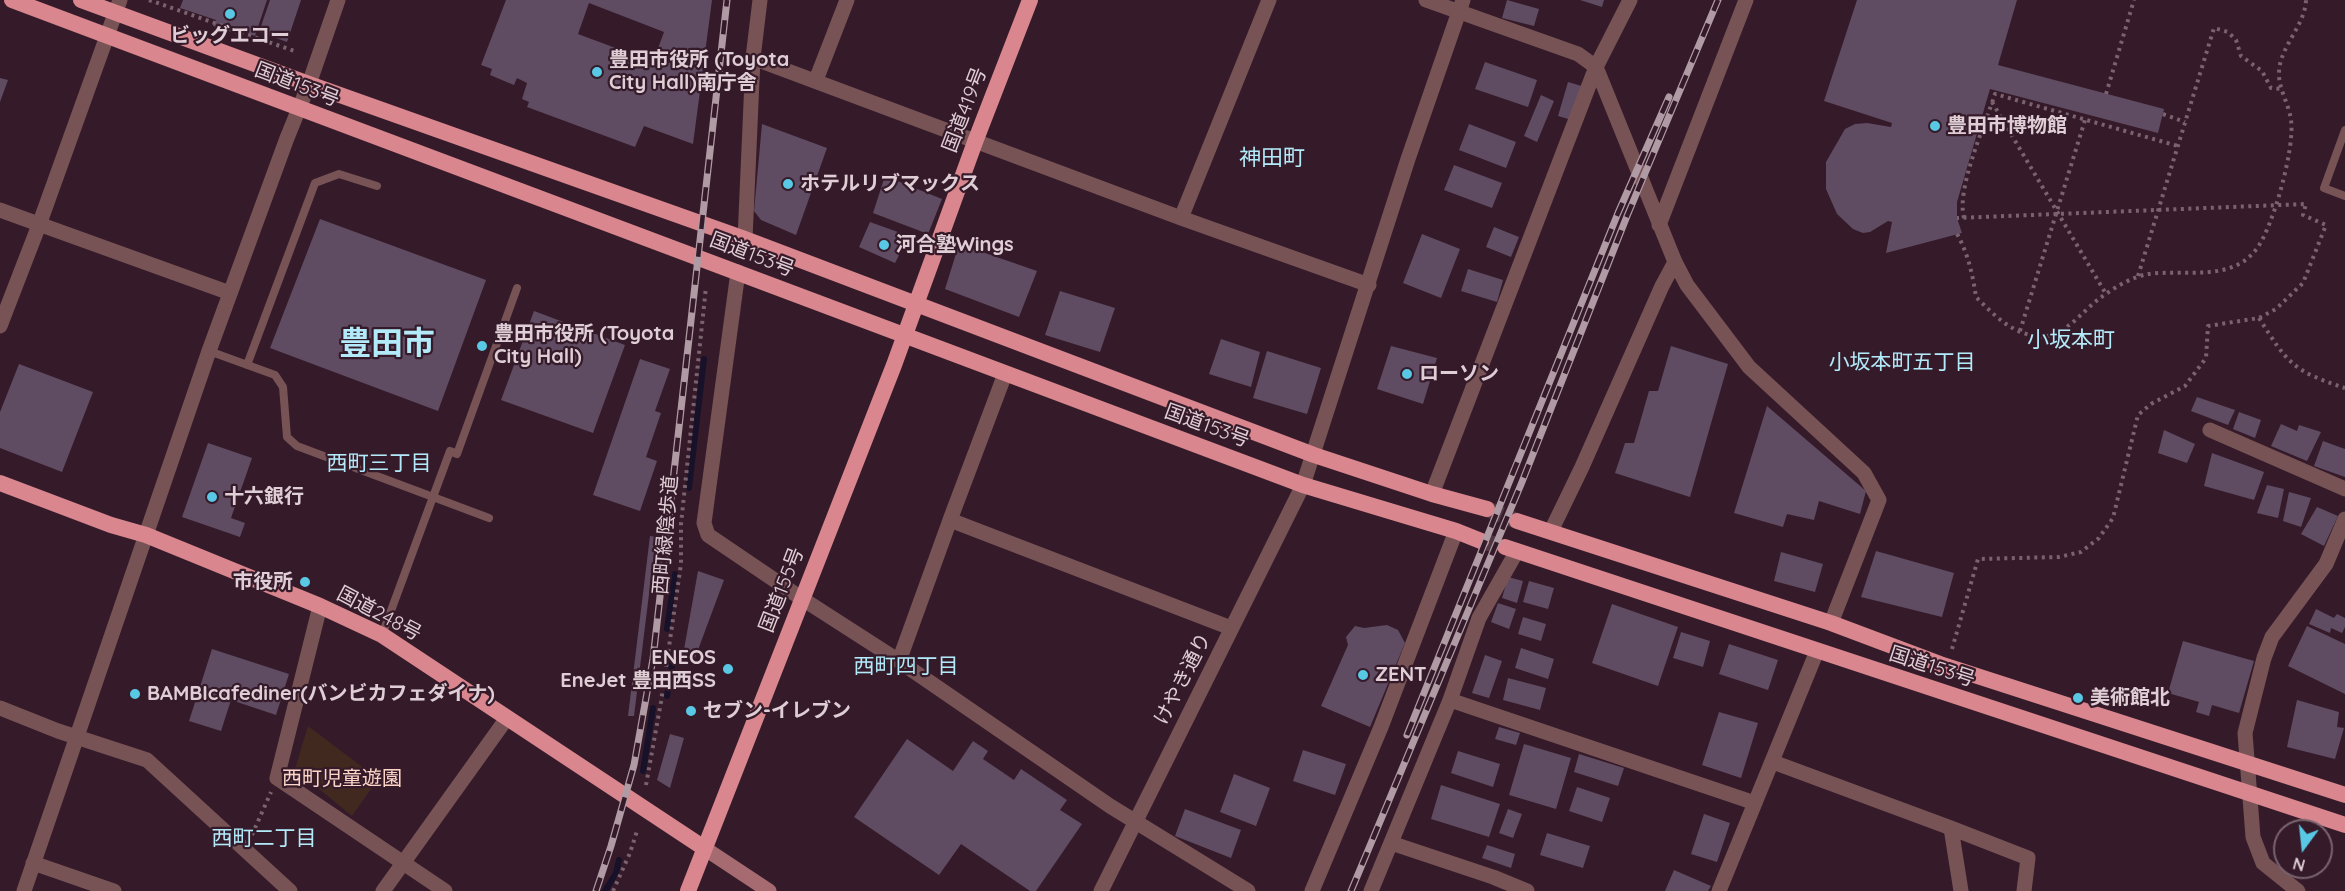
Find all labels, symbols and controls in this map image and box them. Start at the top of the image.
marker: ビッグエコー [223,7,237,21]
place label: ビッグエコー [170,24,290,48]
place label: 豊田市役所 (Toyota City Hall)南庁舎 [609,48,789,95]
street label: 国道153号 [251,58,343,112]
street label: 国道419号 [938,64,992,156]
marker: 豊田市役所 (Toyota City Hall)南庁舎 [590,65,604,79]
place label: 豊田市博物館 [1947,114,2067,138]
marker: 豊田市博物館 [1928,119,1942,133]
district label: 神田町 [1239,145,1305,171]
place label: ホテルリブマックス [800,172,980,196]
marker: ホテルリブマックス [781,177,795,191]
street label: 国道153号 [706,228,798,282]
place label: 河合塾Wings [896,233,1014,257]
marker: 河合塾Wings [877,238,891,252]
place label: 豊田市役所 (Toyota City Hall) [494,322,674,369]
district label: 豊田市 [339,325,435,363]
district label: 小坂本町 [2027,327,2115,353]
marker: 豊田市役所 (Toyota City Hall) [475,339,489,353]
district label: 小坂本町五丁目 [1829,350,1975,376]
place label: ローソン [1419,362,1499,386]
marker: ローソン [1400,367,1414,381]
street label: 国道153号 [1161,400,1253,452]
district label: 西町三丁目 [327,451,431,477]
street label: 西町緑陰歩道 [649,474,683,596]
place label: 十六銀行 [224,485,304,509]
marker: 十六銀行 [205,490,219,504]
street label: 国道155号 [755,544,809,636]
place label: 市役所 [233,570,293,594]
marker: 市役所 [298,575,312,589]
street label: 国道248号 [333,582,425,646]
street label: けやき通り [1150,629,1216,729]
street label: 国道153号 [1886,642,1978,692]
place label: ENEOS EneJet 豊田西SS [560,646,716,693]
district label: 西町四丁目 [854,654,958,680]
marker: ENEOS EneJet 豊田西SS [721,662,735,676]
place label: ZENT [1375,663,1427,687]
marker: ZENT [1356,668,1370,682]
place label: BAMBIcafediner(バンビカフェダイナ) [147,682,495,706]
place label: 美術館北 [2090,686,2170,710]
marker: BAMBIcafediner(バンビカフェダイナ) [128,687,142,701]
marker: 美術館北 [2071,691,2085,705]
place label: セブン-イレブン [703,699,851,723]
marker: セブン-イレブン [684,704,698,718]
park label: 西町児童遊園 [282,767,402,791]
north arrow [2273,819,2333,879]
district label: 西町二丁目 [212,826,316,852]
text: N [2291,853,2307,876]

